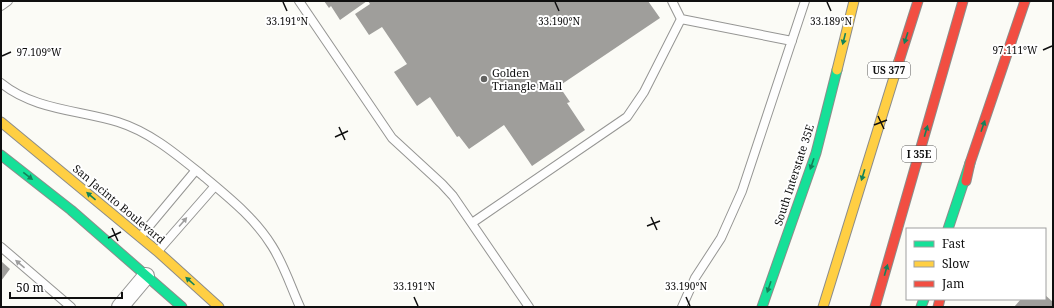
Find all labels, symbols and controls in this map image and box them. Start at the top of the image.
text: 33.191°N [266,14,308,28]
text: 33.190°N [538,14,580,28]
text: 33.189°N [810,14,852,28]
one-way arrow [841,33,847,45]
one-way arrow [903,33,909,45]
text: 97.111°W [993,43,1038,57]
text: 97.109°W [17,45,62,59]
road number: US 377 [868,62,910,78]
place label: Golden Triangle Mall [492,65,563,93]
marker: Golden Triangle Mall [479,74,489,84]
one-way arrow [981,120,987,132]
street label: South Interstate 35E [770,122,817,228]
one-way arrow [923,125,929,137]
road number: I 35E [902,146,936,162]
one-way arrow [808,159,814,171]
street label: San Jacinto Boulevard [70,161,169,247]
one-way arrow [860,170,866,182]
one-way arrow [22,171,33,180]
one-way arrow [86,192,97,201]
one-way arrow [179,217,188,227]
legend [906,228,1046,300]
text: Fast [942,235,965,252]
text: Slow [942,255,970,272]
one-way arrow [15,259,25,268]
one-way arrow [883,263,889,275]
scale bar [10,274,122,300]
text: Jam [941,275,964,292]
one-way arrow [185,276,195,286]
text: 50 m [16,279,44,296]
text: 33.191°N [393,279,435,293]
text: 33.190°N [665,279,707,293]
one-way arrow [765,282,771,294]

